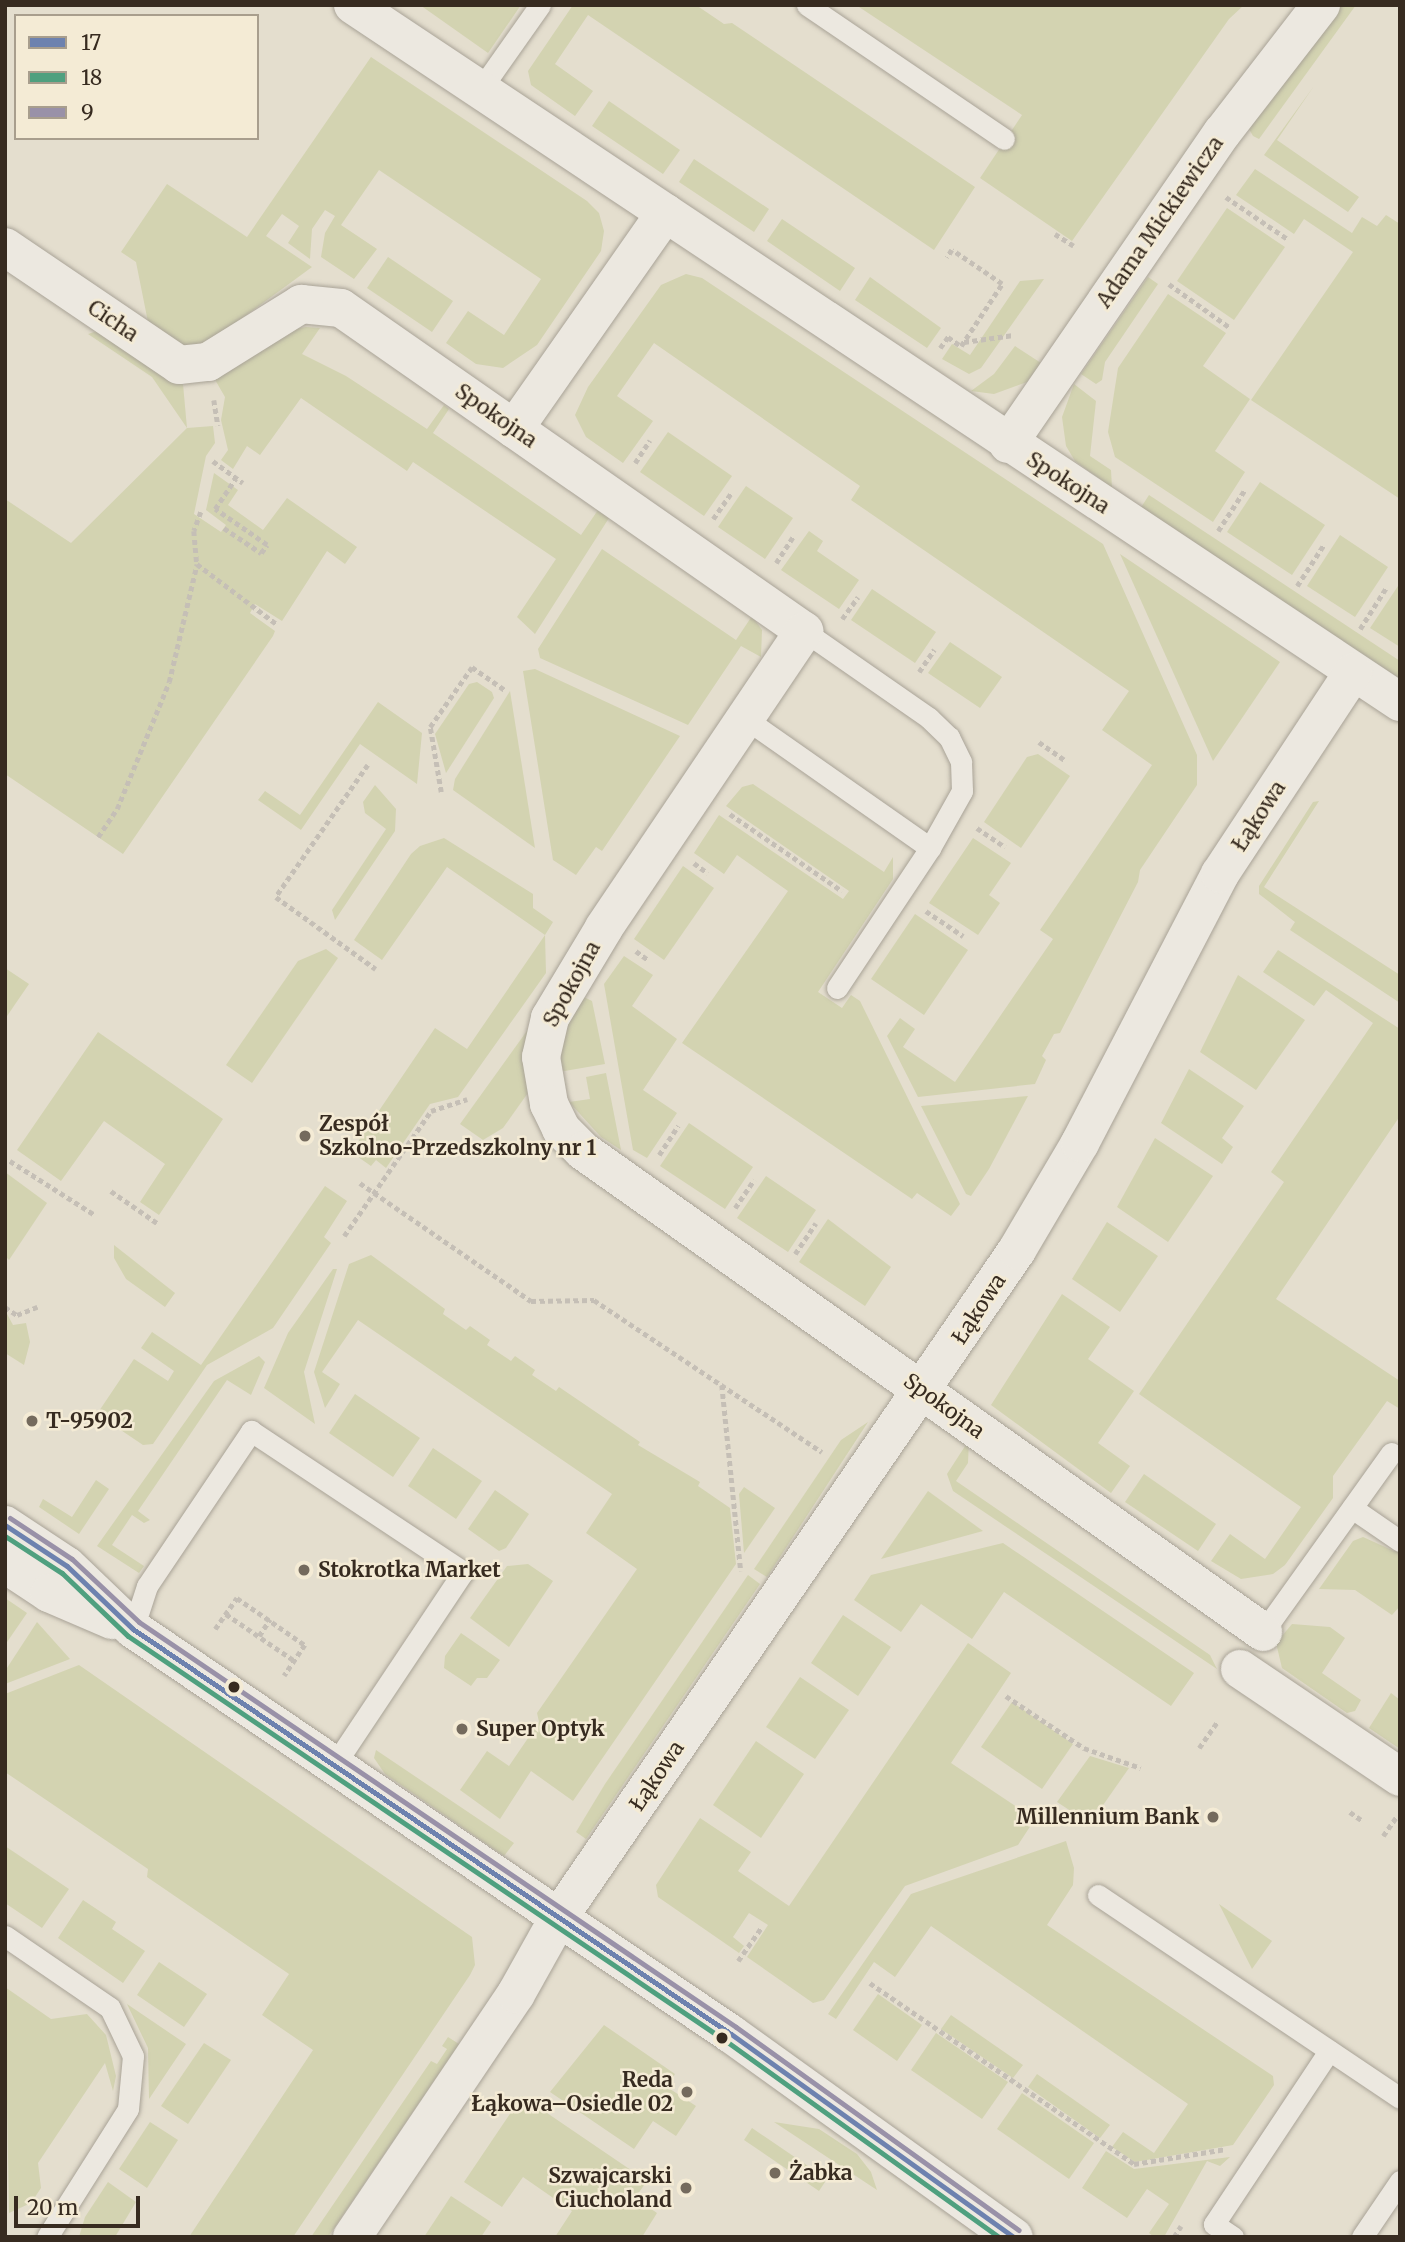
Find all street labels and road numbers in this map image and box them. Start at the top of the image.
street label: Adama Mickiewicza [1091,131,1229,313]
street label: Cicha [83,295,143,347]
street label: Spokojna [450,379,542,453]
street label: Spokojna [1022,447,1114,519]
street label: Łąkowa [1227,776,1291,856]
street label: Spokojna [538,937,606,1031]
street label: Łąkowa [947,1269,1011,1349]
street label: Spokojna [899,1368,989,1444]
street label: Łąkowa [625,1736,689,1816]

